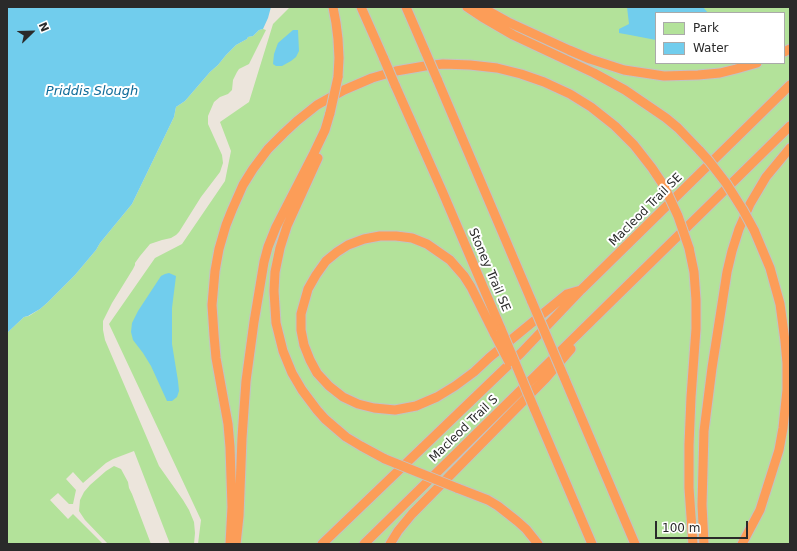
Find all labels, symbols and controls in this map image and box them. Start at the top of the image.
north arrow [12,12,52,52]
legend [655,12,785,64]
text: N [36,20,51,34]
text: Park [693,21,719,35]
text: Water [693,41,728,55]
water label: Priddis Slough [46,84,138,100]
street label: Macleod Trail SE [606,170,686,250]
street label: Stoney Trail SE [465,226,513,314]
street label: Macleod Trail S [427,393,501,465]
scale bar [657,513,750,539]
text: 100 m [662,521,700,535]

